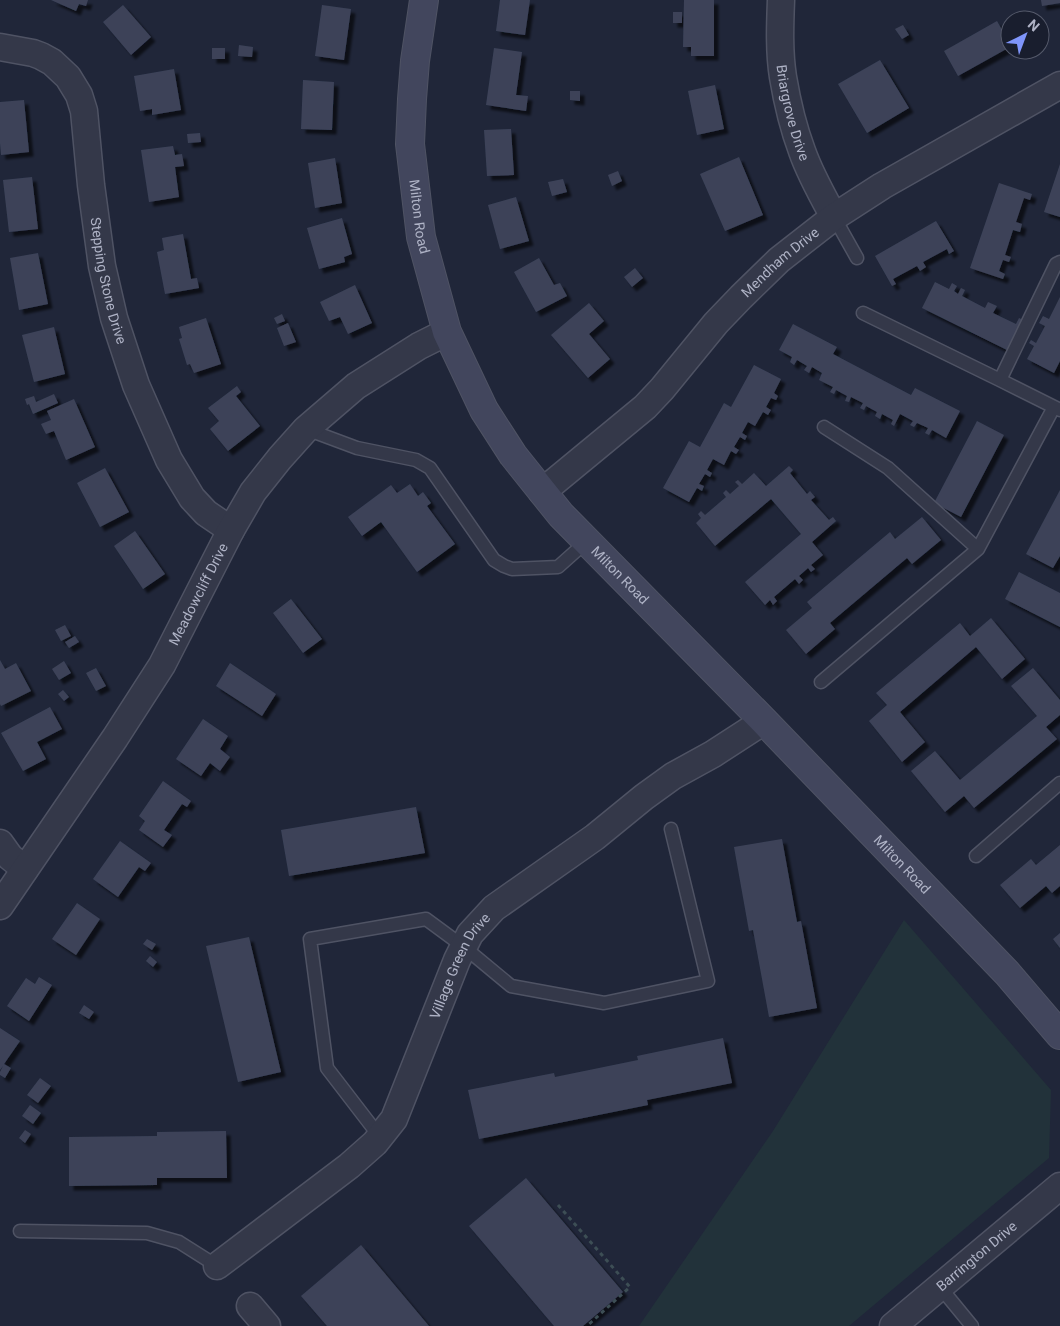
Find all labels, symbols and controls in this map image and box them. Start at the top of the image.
north arrow [1000,10,1050,60]
text: N [1025,16,1043,35]
street label: Briargrove Drive [773,64,813,163]
street label: Milton Road [406,179,433,255]
street label: Stepping Stone Drive [87,216,130,346]
street label: Mendham Drive [738,224,822,300]
street label: Meadowcliff Drive [165,540,231,648]
street label: Milton Road [588,543,652,607]
street label: Milton Road [870,832,934,897]
street label: Village Green Drive [427,910,493,1021]
street label: Barrington Drive [933,1218,1020,1294]

